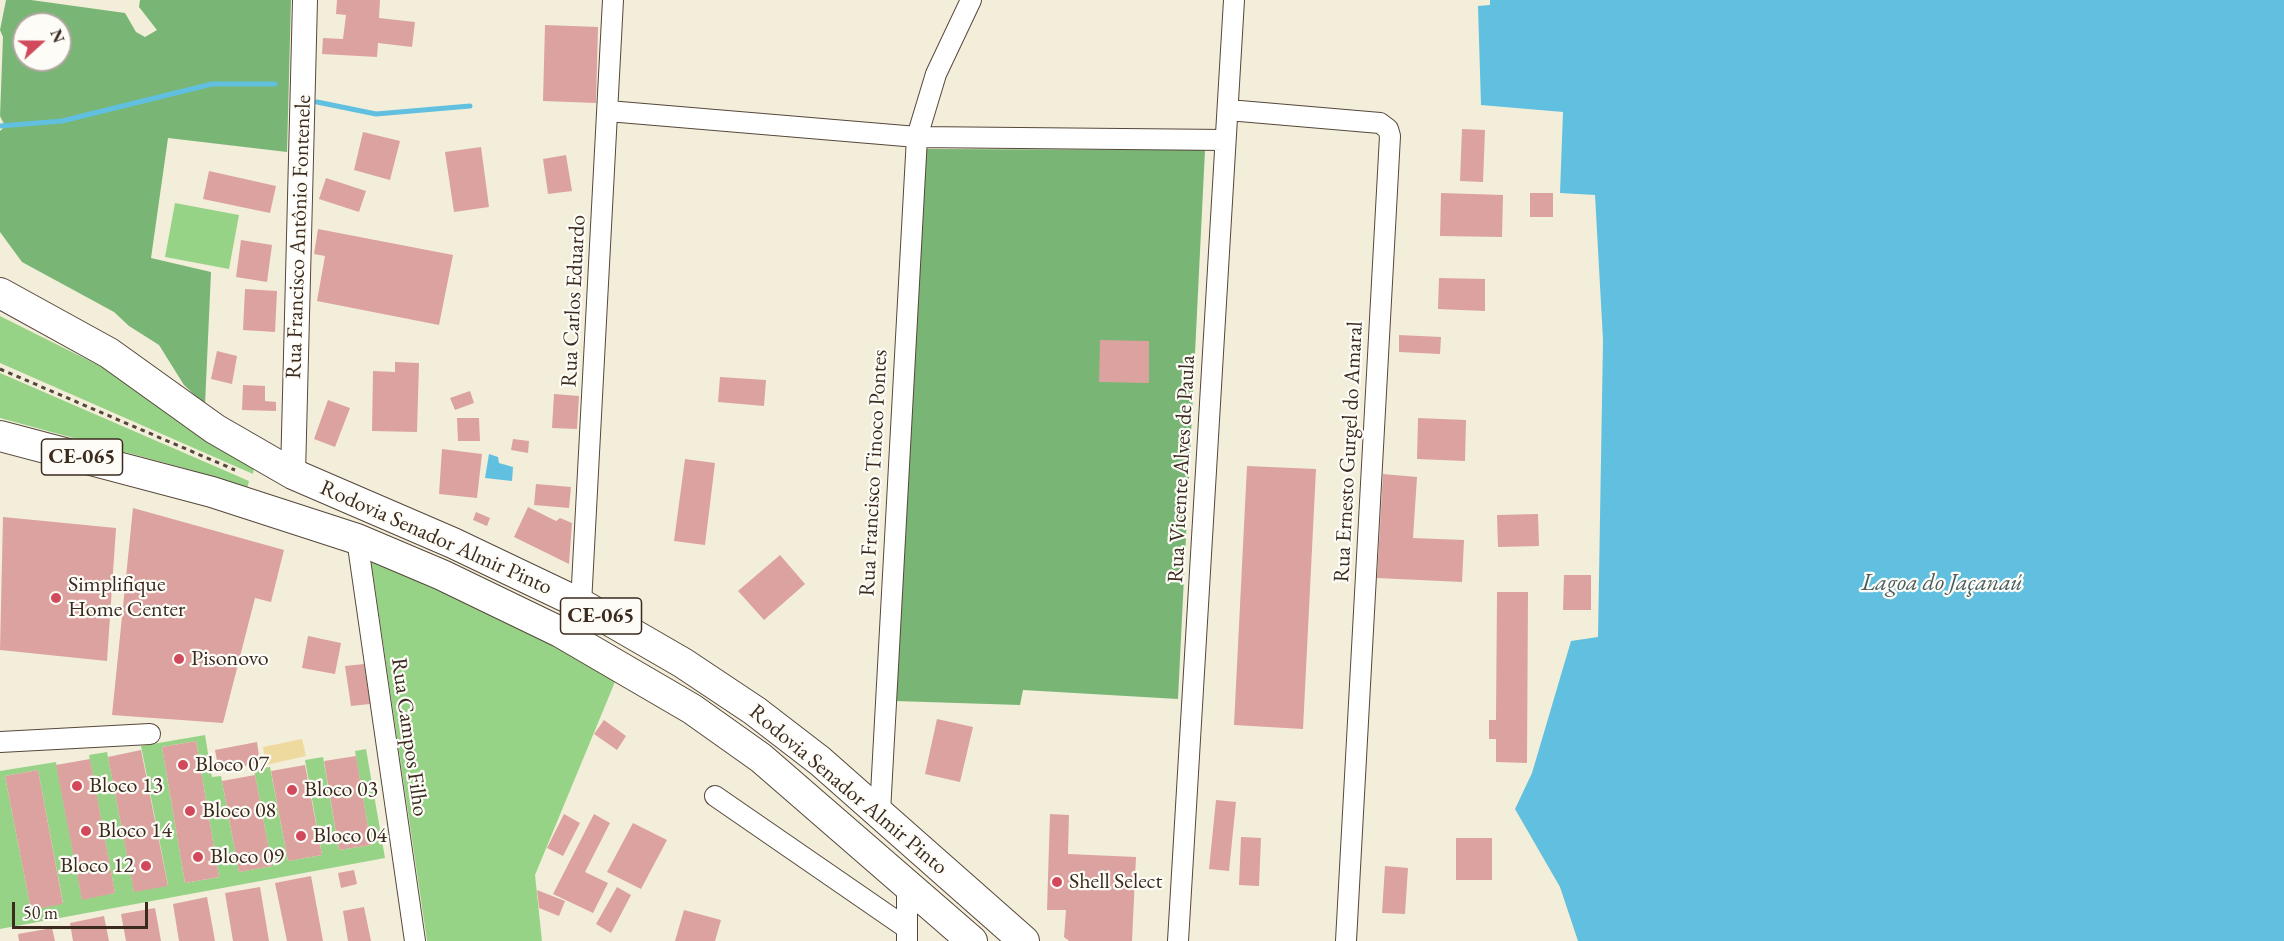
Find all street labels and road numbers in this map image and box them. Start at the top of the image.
street label: Rua Francisco Antônio Fontenele [281,94,317,380]
street label: Rua Carlos Eduardo [556,214,592,388]
street label: Rua Ernesto Gurgel do Amaral [1329,321,1369,583]
street label: Rua Francisco Tinoco Pontes [854,349,894,597]
street label: Rua Vicente Alves de Paula [1163,354,1201,584]
road number: CE-065 [42,439,122,475]
street label: Rodovia Senador Almir Pinto [316,475,556,601]
road number: CE-065 [560,598,642,634]
street label: Rua Campos Filho [385,656,433,818]
street label: Rodovia Senador Almir Pinto [743,699,953,881]

